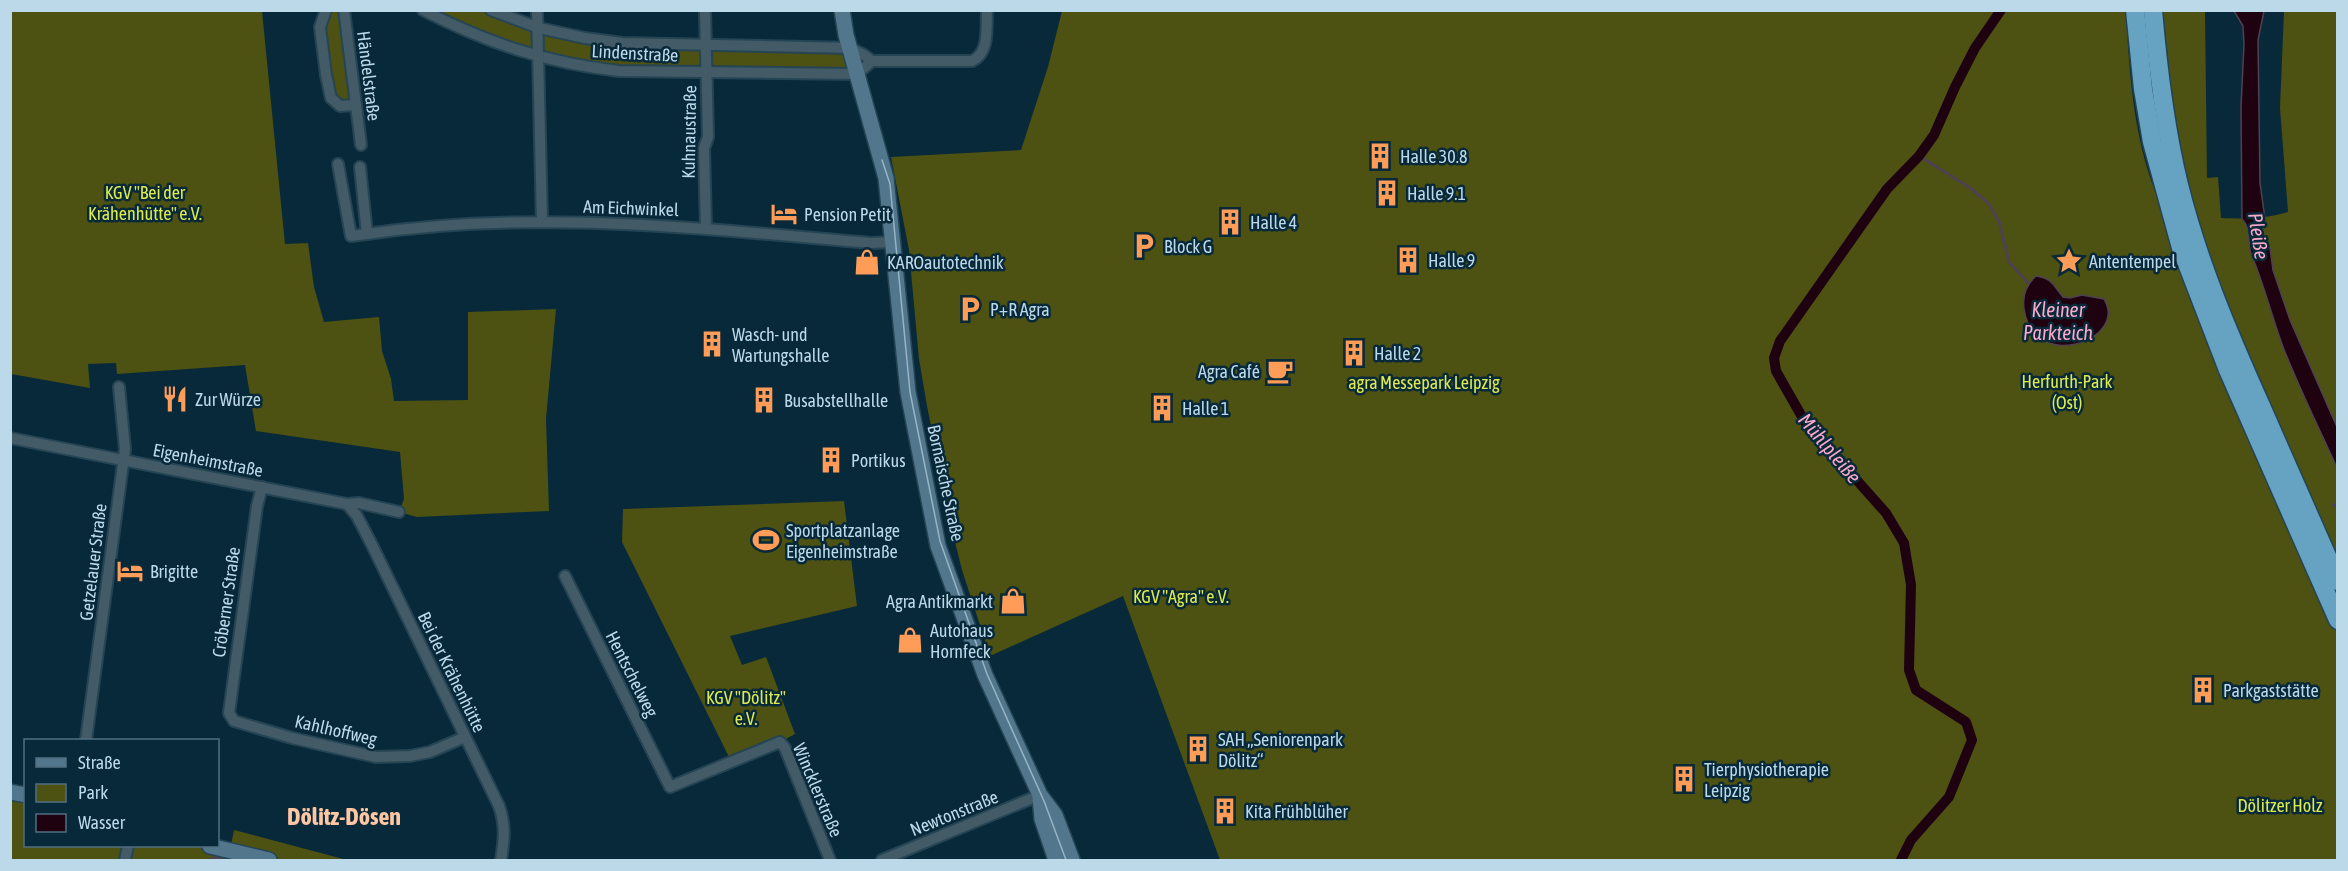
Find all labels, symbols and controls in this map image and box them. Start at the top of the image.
street label: Händelstraße [353,30,385,122]
street label: Lindenstraße [591,40,679,66]
street label: Kuhnaustraße [678,85,700,179]
building icon: Halle 30.8 [1365,141,1395,171]
place label: Halle 30.8 [1400,146,1467,167]
building icon: Halle 9.1 [1372,178,1402,208]
park label: KGV "Bei der Krähenhütte" e.V. [88,182,202,224]
place label: Halle 9.1 [1407,183,1466,204]
street label: Am Eichwinkel [583,196,679,220]
hotel icon: Pension Petit [769,199,799,229]
place label: Pension Petit [804,204,891,225]
building icon: Halle 4 [1215,207,1245,237]
water label: Pleiße [2244,211,2274,261]
place label: Halle 4 [1250,212,1297,233]
parking icon: Block G [1129,231,1159,261]
place label: Block G [1164,236,1212,257]
building icon: Halle 9 [1393,245,1423,275]
place icon: Antentempel [2054,246,2084,276]
shop icon: KAROautotechnik [852,247,882,277]
place label: Halle 9 [1428,250,1475,271]
place label: Antentempel [2089,251,2176,272]
place label: KAROautotechnik [887,252,1004,273]
parking icon: P+R Agra [955,294,985,324]
water label: Kleiner Parkteich [2023,298,2093,344]
place label: P+R Agra [990,299,1050,320]
place label: Wasch- und Wartungshalle [732,324,829,366]
building icon: Wasch- und Wartungshalle [697,329,727,359]
building icon: Halle 2 [1339,338,1369,368]
place label: Halle 2 [1374,343,1421,364]
cafe icon: Agra Café [1265,356,1295,386]
place label: Agra Café [1198,361,1260,382]
park label: Herfurth-Park (Ost) [2021,371,2113,413]
park label: agra Messepark Leipzig [1348,372,1500,393]
restaurant icon: Zur Würze [160,384,190,414]
building icon: Busabstellhalle [749,385,779,415]
place label: Zur Würze [195,389,261,410]
place label: Busabstellhalle [784,390,888,411]
building icon: Halle 1 [1147,393,1177,423]
place label: Halle 1 [1182,398,1229,419]
water label: Mühlpleiße [1794,408,1866,488]
street label: Bornaische Straße [923,423,969,543]
street label: Eigenheimstraße [151,439,265,481]
building icon: Portikus [816,445,846,475]
place label: Portikus [851,450,906,471]
street label: Getzelauer Straße [75,502,111,622]
place label: Sportplatzanlage Eigenheimstraße [786,520,900,562]
sports icon: Sportplatzanlage Eigenheimstraße [751,525,781,555]
street label: Cröberner Straße [208,545,244,659]
hotel icon: Brigitte [115,556,145,586]
place label: Brigitte [150,561,198,582]
shop icon: Agra Antikmarkt [998,586,1028,616]
park label: KGV "Agra" e.V. [1133,586,1229,607]
place label: Agra Antikmarkt [886,591,993,612]
street label: Bei der Krähenhütte [414,608,490,736]
place label: Autohaus Hornfeck [930,620,993,662]
shop icon: Autohaus Hornfeck [895,625,925,655]
street label: Hentschelweg [601,628,663,721]
building icon: Parkgaststätte [2188,675,2218,705]
place label: Parkgaststätte [2223,680,2319,701]
park label: KGV "Dölitz" e.V. [706,687,786,729]
street label: Kahlhoffweg [293,710,379,750]
place label: SAH „Seniorenpark Dölitz“ [1218,729,1343,771]
building icon: SAH „Seniorenpark Dölitz“ [1183,734,1213,764]
legend [24,739,219,847]
street label: Wincklerstraße [789,740,847,840]
text: Straße [78,752,121,773]
place label: Tierphysiotherapie Leipzig [1704,759,1829,801]
building icon: Tierphysiotherapie Leipzig [1669,764,1699,794]
text: Park [78,782,108,803]
street label: Newtonstraße [907,786,1001,840]
park label: Dölitzer Holz [2237,795,2323,816]
building icon: Kita Frühblüher [1210,796,1240,826]
place label: Kita Frühblüher [1245,801,1349,822]
district label: Dölitz-Dösen [287,803,401,830]
text: Wasser [78,812,126,833]

